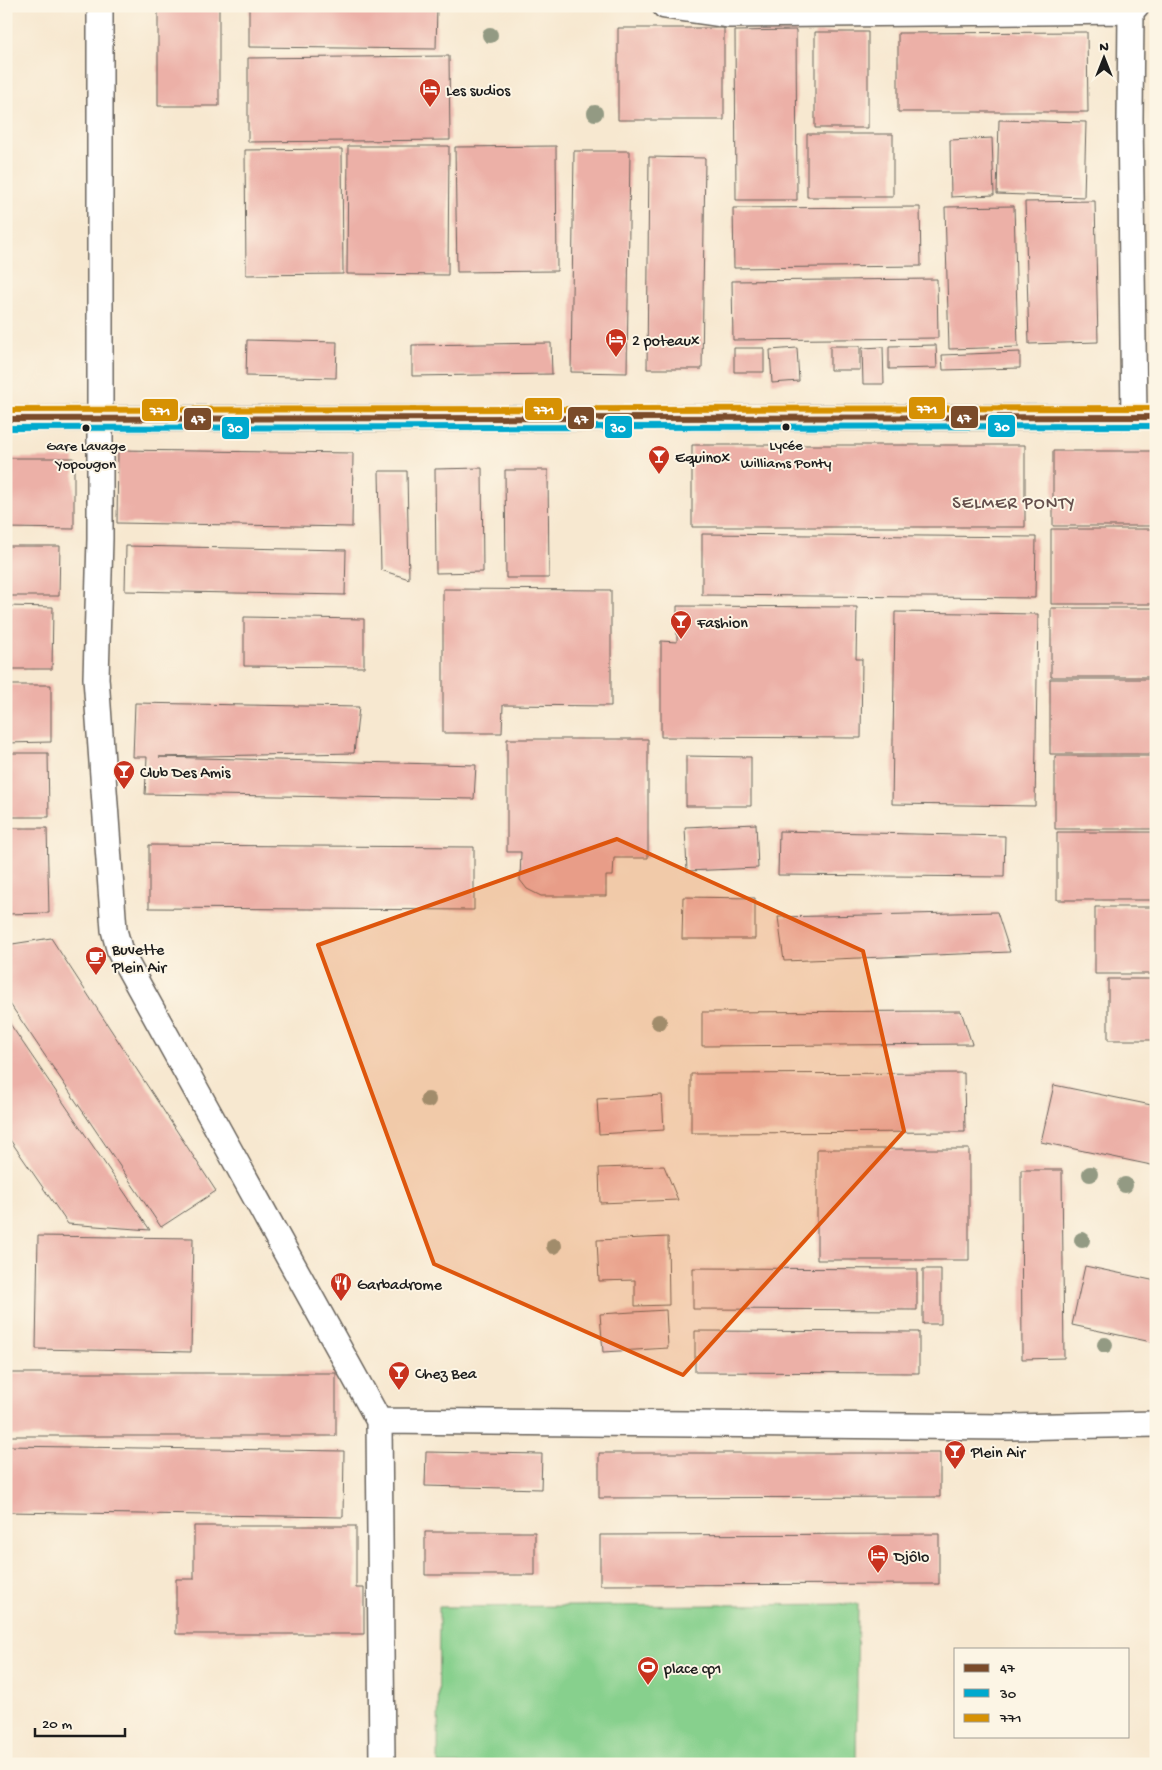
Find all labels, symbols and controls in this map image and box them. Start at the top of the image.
north arrow [1080,32,1130,82]
text: N [1099,39,1109,56]
hotel icon: Les sudios [418,77,442,108]
place label: Les sudios [446,83,511,102]
hotel icon: 2 poteaux [604,327,628,358]
place label: 2 poteaux [632,333,700,352]
line badge: 771 [908,396,946,420]
line badge: 771 [524,397,563,421]
line badge: 771 [141,398,179,422]
text: 771 [916,402,937,419]
text: 771 [533,403,554,420]
text: 771 [149,404,170,421]
line badge: 47 [950,405,979,429]
line badge: 47 [567,406,595,430]
line badge: 47 [183,407,212,431]
text: 47 [956,411,972,428]
text: 47 [190,412,206,429]
text: 47 [573,412,589,429]
line badge: 30 [987,414,1016,438]
line badge: 30 [604,415,633,439]
line badge: 30 [221,416,250,440]
text: 30 [993,420,1010,437]
text: 30 [226,421,243,438]
text: 30 [609,421,626,438]
marker: Lycée Williams Ponty [781,422,791,432]
marker: Gare Lavage Yopougon [81,423,91,433]
place label: Lycée Williams Ponty [741,437,832,473]
place label: Gare Lavage Yopougon [46,438,126,474]
bar icon: Equinox [647,444,671,475]
place label: Equinox [675,450,730,469]
district label: SELMER PONTY [952,494,1076,515]
bar icon: Fashion [669,609,693,640]
place label: Fashion [696,615,748,634]
bar icon: Club Des Amis [112,759,136,790]
place label: Club Des Amis [140,765,232,784]
place label: Buvette Plein Air [111,942,167,979]
cafe icon: Buvette Plein Air [84,945,108,976]
restaurant icon: Garbadrome [329,1271,353,1302]
place label: Garbadrome [357,1277,443,1296]
bar icon: Chez Bea [387,1360,411,1391]
place label: Chez Bea [415,1366,478,1385]
bar icon: Plein Air [943,1439,967,1470]
place label: Plein Air [970,1445,1026,1464]
hotel icon: Djôlo [866,1543,890,1574]
place label: Djôlo [893,1549,929,1568]
legend [954,1648,1130,1738]
sports icon: place cp1 [636,1655,660,1686]
text: 47 [1000,1660,1016,1678]
place label: place cp1 [663,1661,722,1680]
text: 30 [999,1686,1017,1704]
scale bar [35,1705,125,1737]
text: 771 [999,1710,1022,1728]
text: 20 m [42,1716,72,1734]

